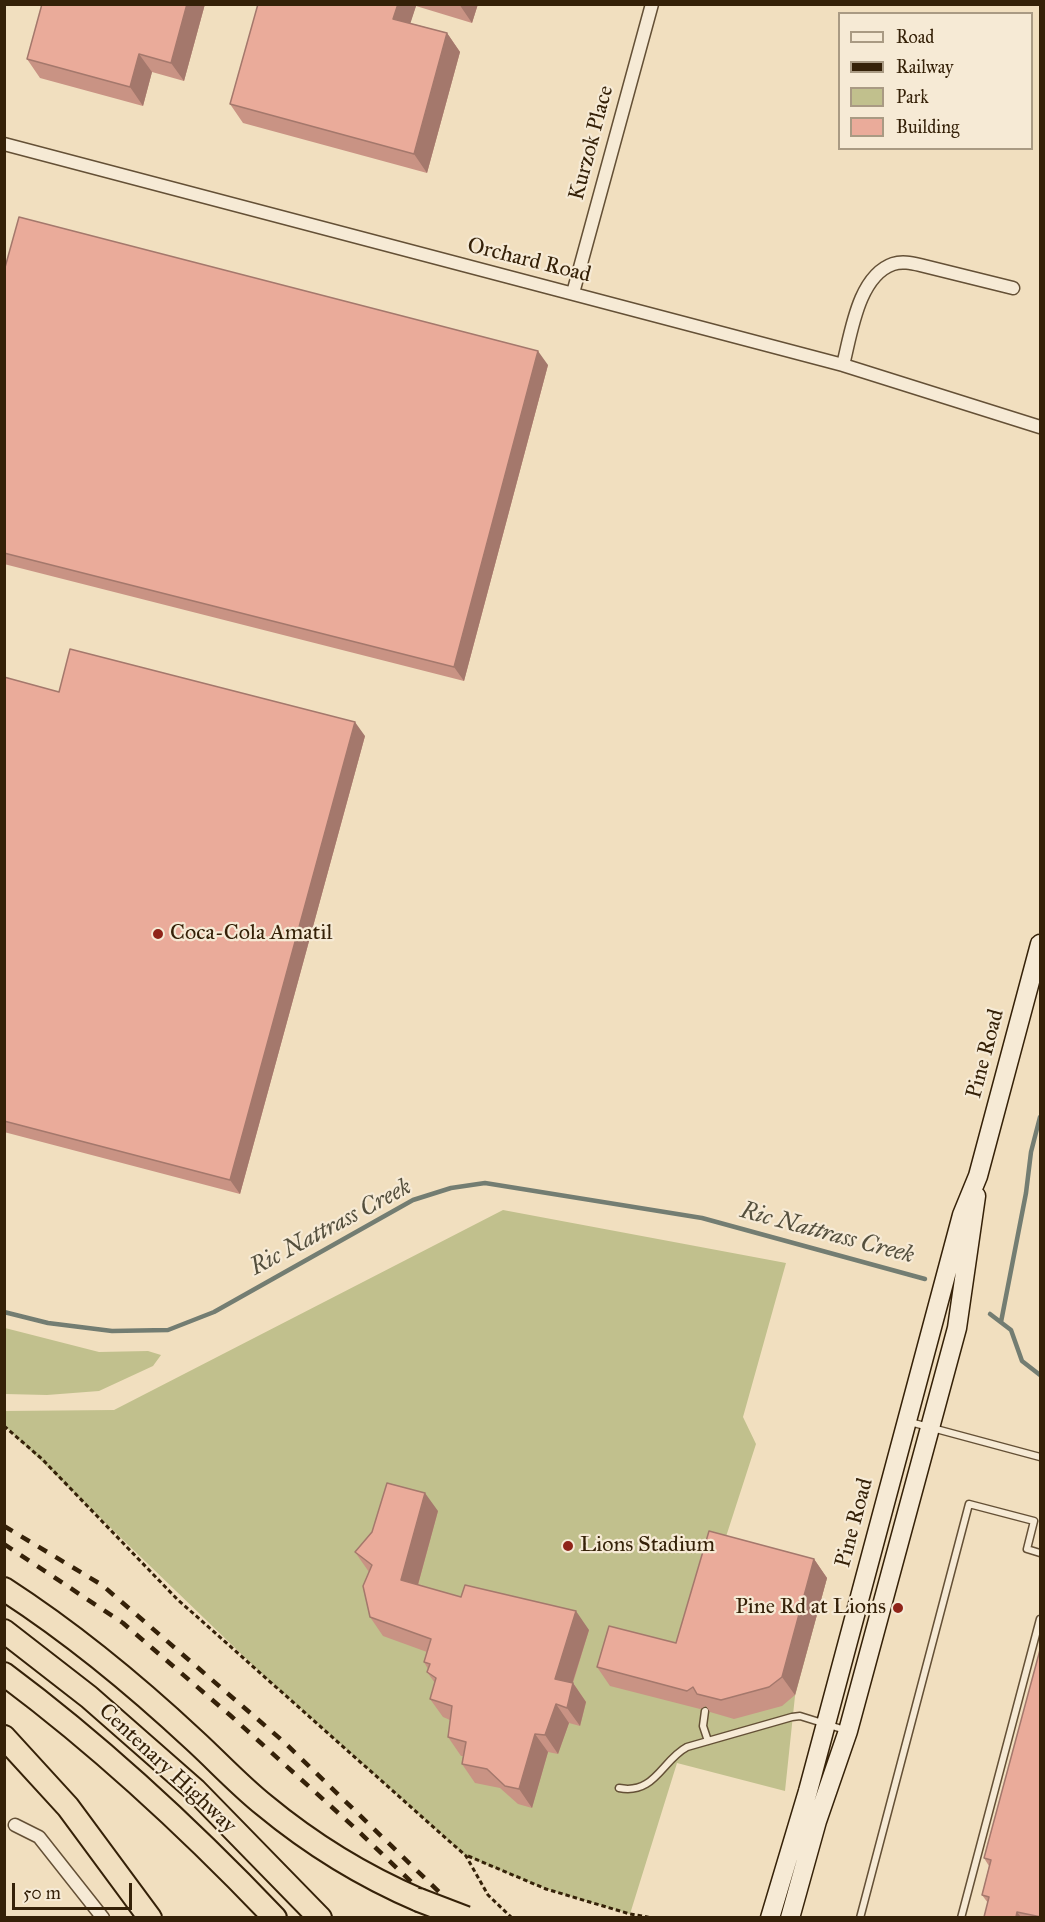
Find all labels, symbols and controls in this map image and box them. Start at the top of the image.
legend [838,12,1033,150]
text: Road [896,26,934,48]
text: Railway [896,56,953,78]
street label: Kurzok Place [564,83,620,203]
text: Park [896,86,929,108]
text: Building [896,116,959,138]
street label: Orchard Road [464,233,594,289]
place label: Coca-Cola Amatil [170,921,332,947]
marker: Coca-Cola Amatil [151,927,165,941]
street label: Pine Road [961,1006,1011,1102]
water label: Ric Nattrass Creek [245,1173,417,1283]
water label: Ric Nattrass Creek [737,1197,917,1271]
street label: Pine Road [830,1475,880,1571]
place label: Lions Stadium [580,1533,715,1559]
marker: Lions Stadium [561,1539,575,1553]
place label: Pine Rd at Lions [735,1595,886,1621]
marker: Pine Rd at Lions [891,1601,905,1615]
street label: Centenary Highway [93,1699,241,1839]
scale bar [15,1871,135,1909]
text: 50 m [23,1882,61,1904]

